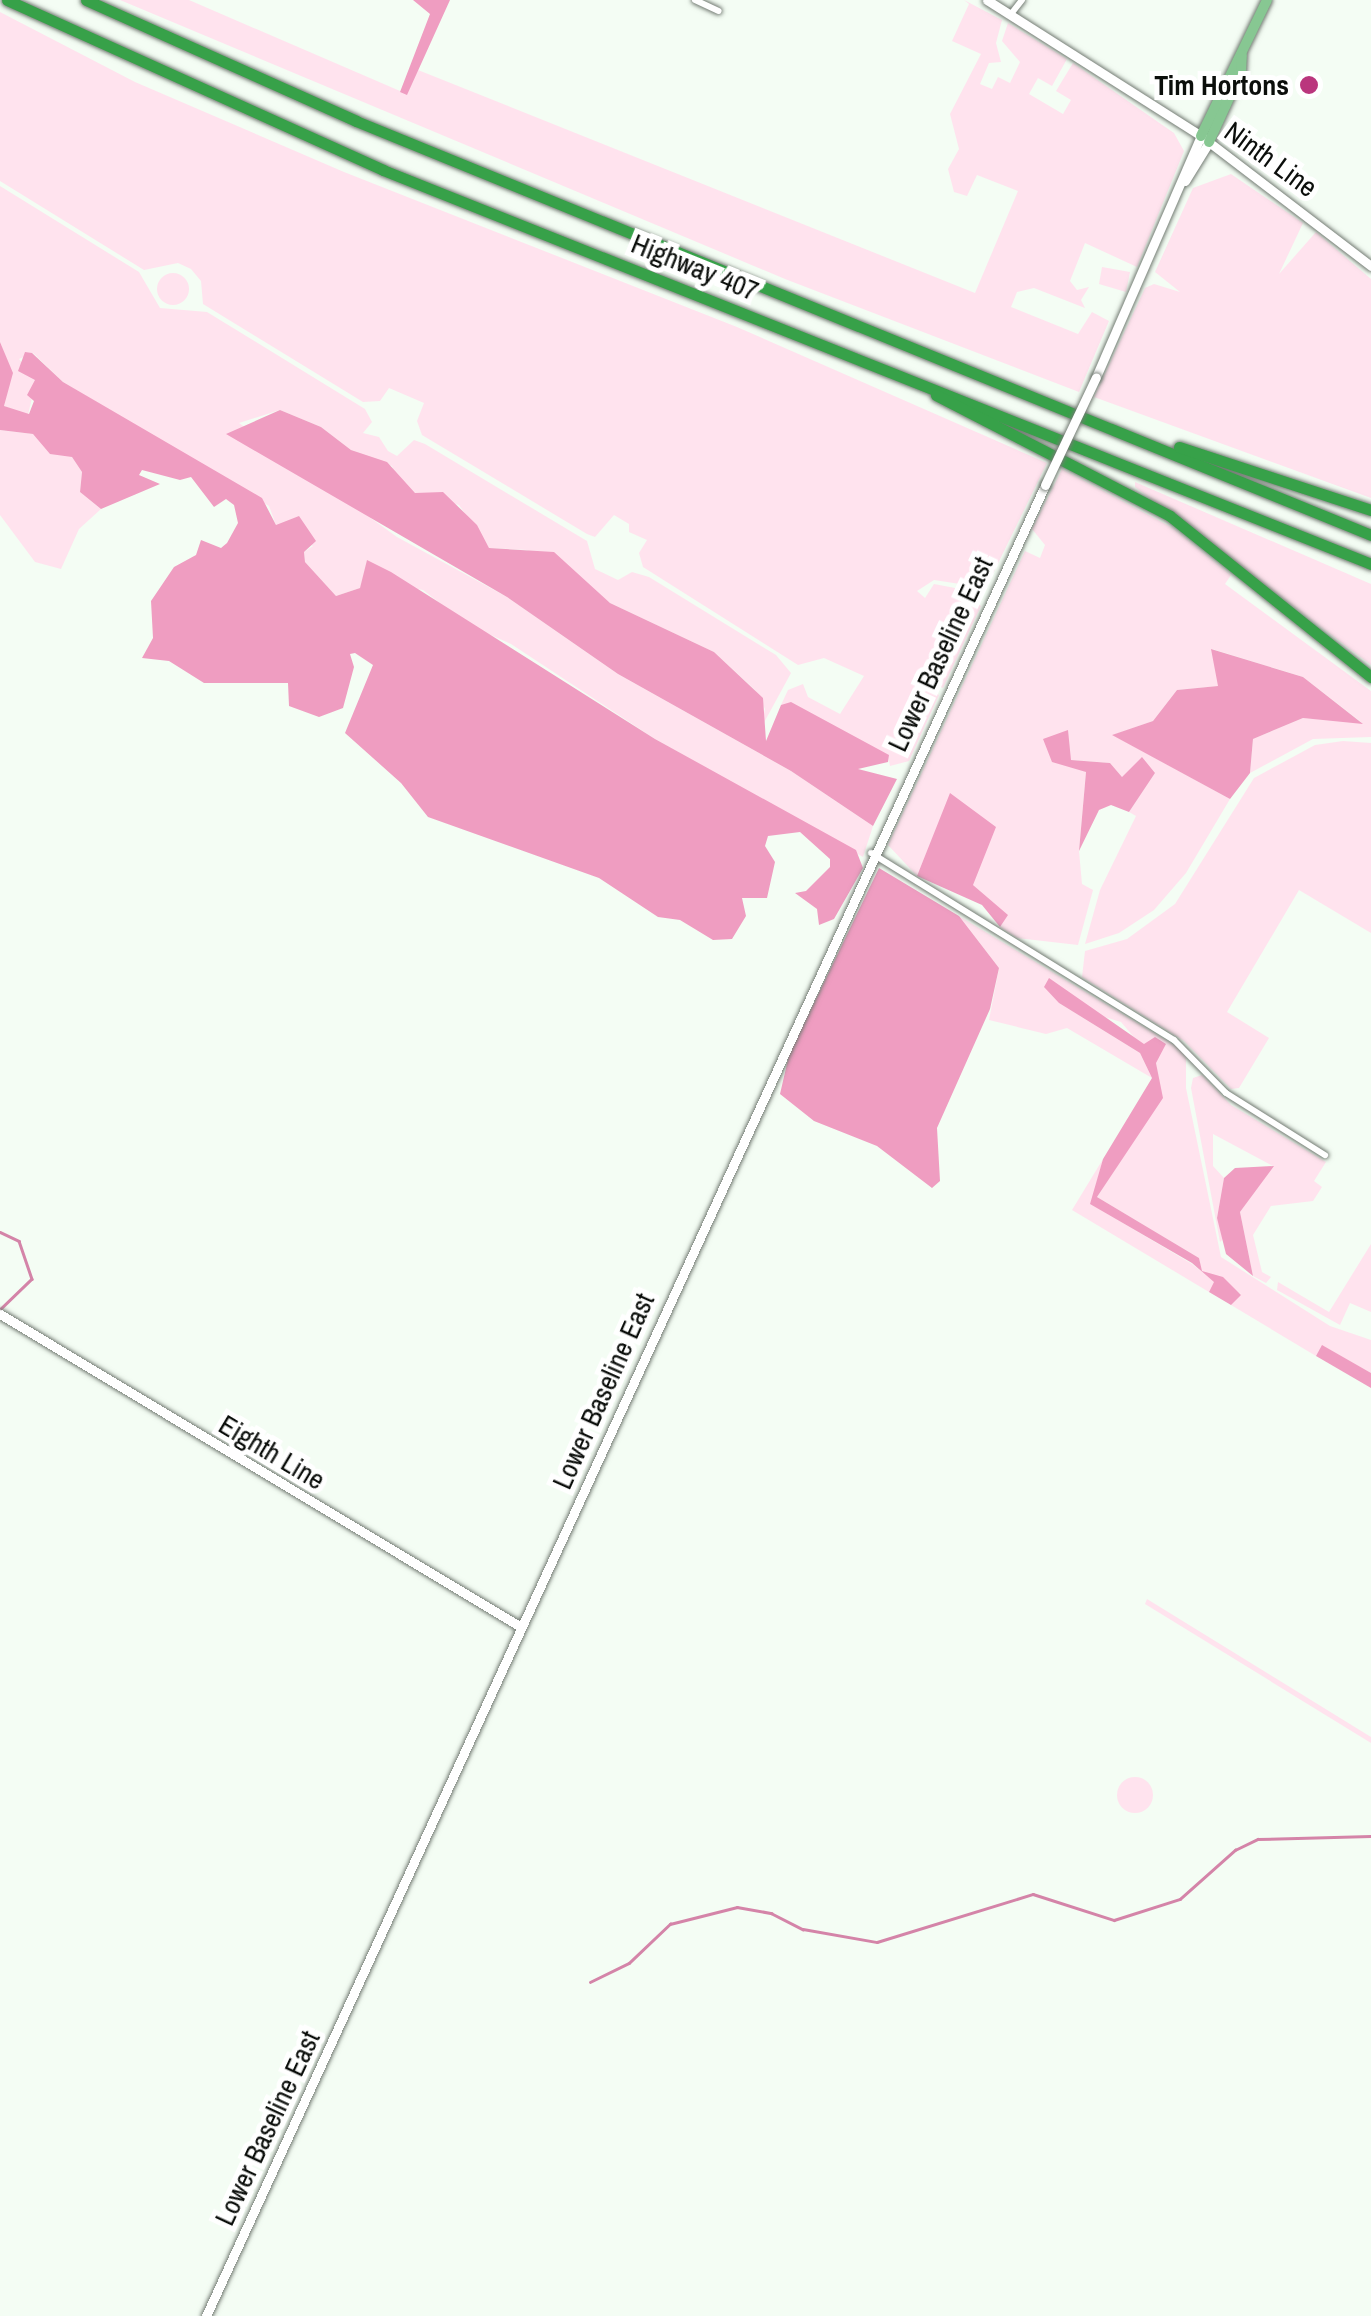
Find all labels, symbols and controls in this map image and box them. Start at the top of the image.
place label: Tim Hortons [1154,68,1289,102]
marker: Tim Hortons [1298,74,1320,96]
street label: Ninth Line [1218,114,1324,204]
street label: Highway 407 [627,226,763,308]
street label: Lower Baseline East [880,551,1000,757]
street label: Lower Baseline East [545,1288,661,1494]
street label: Eighth Line [213,1407,331,1497]
street label: Lower Baseline East [207,2025,327,2231]

